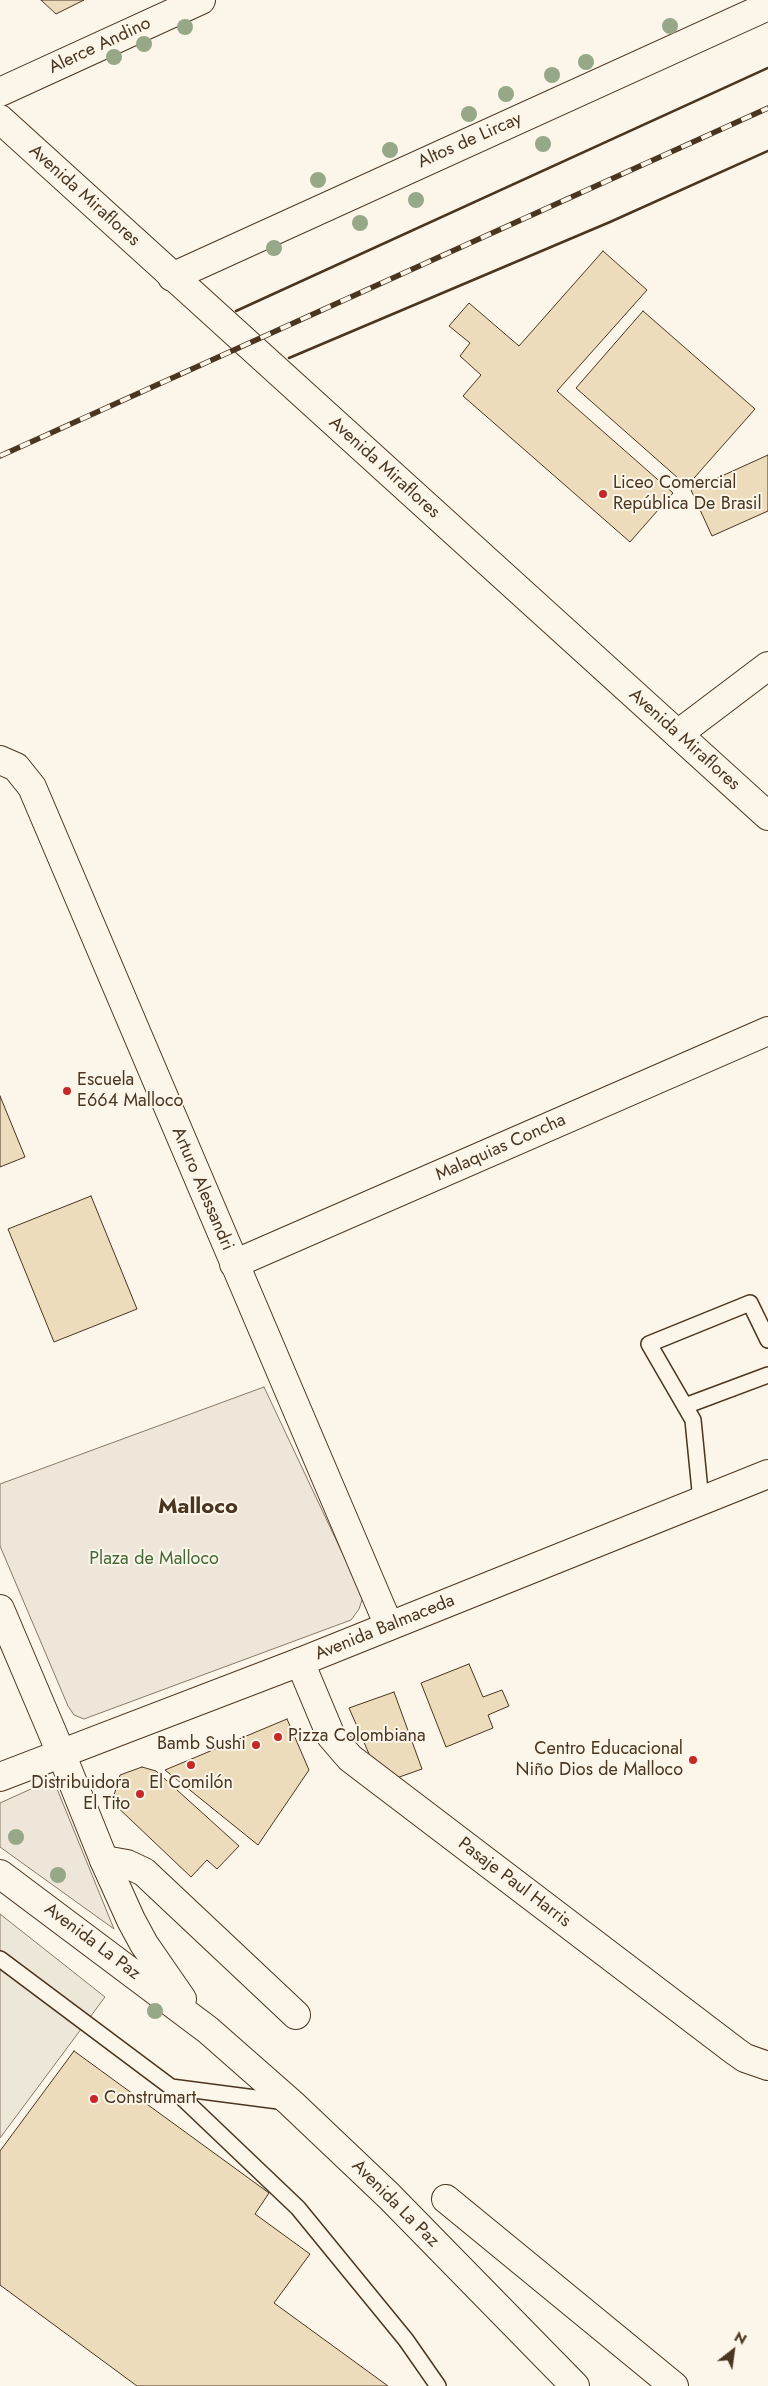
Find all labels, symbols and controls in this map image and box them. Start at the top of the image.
street label: Alerce Andino [46,13,154,79]
street label: Altos de Lircay [415,108,525,174]
street label: Avenida Miraflores [24,140,144,252]
street label: Avenida Miraflores [324,412,444,524]
place label: Liceo Comercial República De Brasil [613,473,762,516]
marker: Liceo Comercial República De Brasil [597,488,609,500]
street label: Avenida Miraflores [624,684,744,796]
place label: Escuela E664 Malloco [77,1070,183,1112]
marker: Escuela E664 Malloco [61,1085,73,1097]
street label: Malaquias Concha [433,1110,569,1186]
street label: Arturo Alessandri [166,1124,238,1254]
district label: Malloco [158,1495,238,1521]
park label: Plaza de Malloco [89,1549,219,1571]
street label: Avenida Balmaceda [312,1590,458,1666]
place label: Pizza Colombiana [288,1726,426,1748]
marker: Pizza Colombiana [272,1731,284,1743]
place label: Bamb Sushi [157,1734,246,1756]
marker: Bamb Sushi [250,1739,262,1751]
place label: Centro Educacional Niño Dios de Malloco [516,1739,683,1782]
marker: Centro Educacional Niño Dios de Malloco [687,1754,699,1766]
marker: El Comilón [185,1759,197,1771]
place label: Distribuidora El Tito [31,1773,130,1816]
place label: El Comilón [149,1773,233,1795]
marker: Distribuidora El Tito [134,1788,146,1800]
street label: Pasaje Paul Harris [453,1833,575,1933]
street label: Avenida La Paz [40,1899,144,1985]
place label: Construmart [104,2088,196,2110]
marker: Construmart [88,2093,100,2105]
street label: Avenida La Paz [347,2156,443,2252]
north arrow [708,2326,758,2376]
text: N [731,2327,750,2349]

